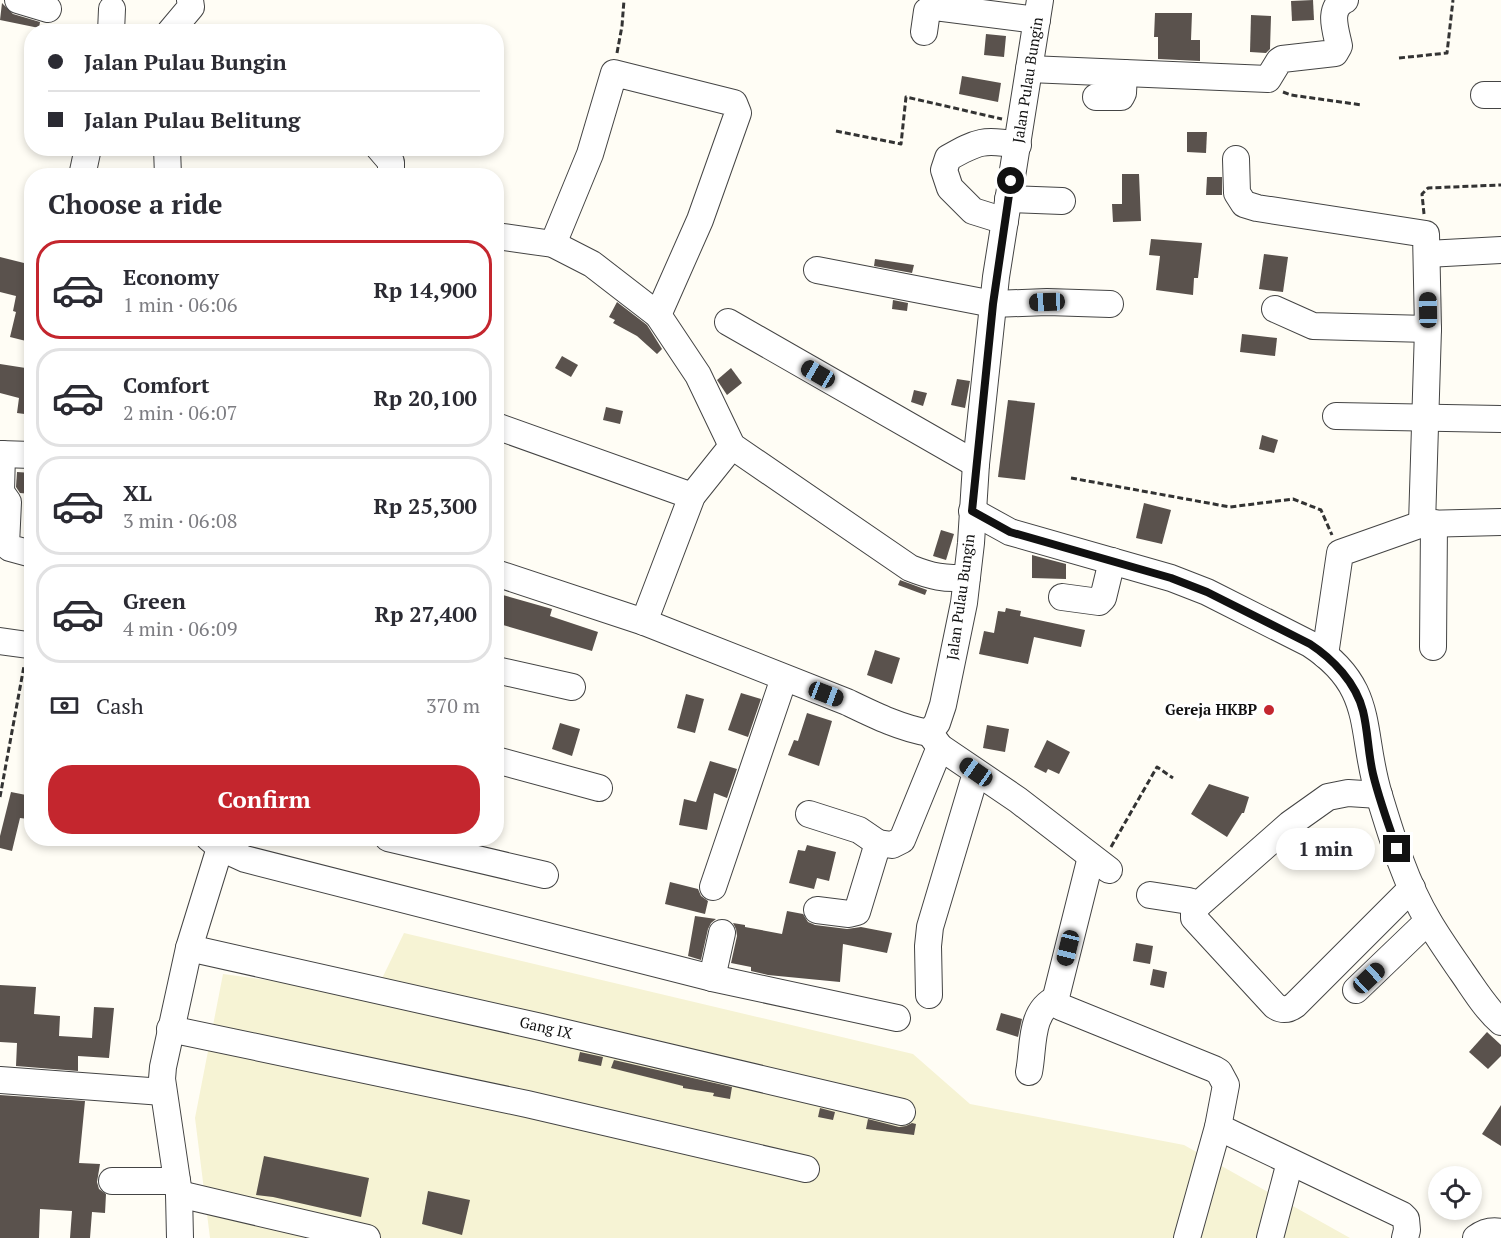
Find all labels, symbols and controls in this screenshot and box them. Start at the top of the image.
street label: Jalan Pulau Bungin [1007,15,1047,144]
text: Jalan Pulau Bungin [84,47,287,76]
text: Jalan Pulau Belitung [84,105,301,134]
route start [997,167,1024,194]
text: Choose a ride [48,186,223,222]
text: Economy [123,262,219,291]
icon: car [51,263,105,317]
text: Rp 14,900 [373,275,477,304]
text: 1 min · 06:06 [123,291,237,318]
car [1029,292,1065,312]
car [1419,292,1437,328]
car [798,357,838,391]
text: Comfort [123,370,209,399]
icon: car [51,371,105,425]
text: Rp 20,100 [373,383,477,412]
text: 2 min · 06:07 [123,399,237,426]
text: XL [123,478,152,507]
icon: car [51,479,105,533]
text: Rp 25,300 [373,491,477,520]
text: 3 min · 06:08 [123,507,237,534]
street label: Jalan Pulau Bungin [941,532,979,661]
text: Green [123,586,186,615]
icon: car [51,587,105,641]
text: Rp 27,400 [375,599,477,628]
text: 4 min · 06:09 [123,615,237,642]
car [806,679,846,709]
icon: cash [48,689,81,722]
text: Cash [96,691,144,720]
text: 370 m [426,692,480,719]
place label: Gereja HKBP [1165,699,1257,719]
marker: Gereja HKBP [1262,703,1276,717]
car [956,754,996,790]
button: Confirm [48,765,480,834]
callout: 1 min [1277,828,1376,870]
text: 1 min [1298,835,1353,862]
route end [1383,835,1410,862]
car [1055,928,1081,968]
car [1350,959,1388,997]
street label: Gang IX [518,1011,575,1043]
map controls [1428,1166,1482,1220]
button: locate [1428,1166,1482,1220]

